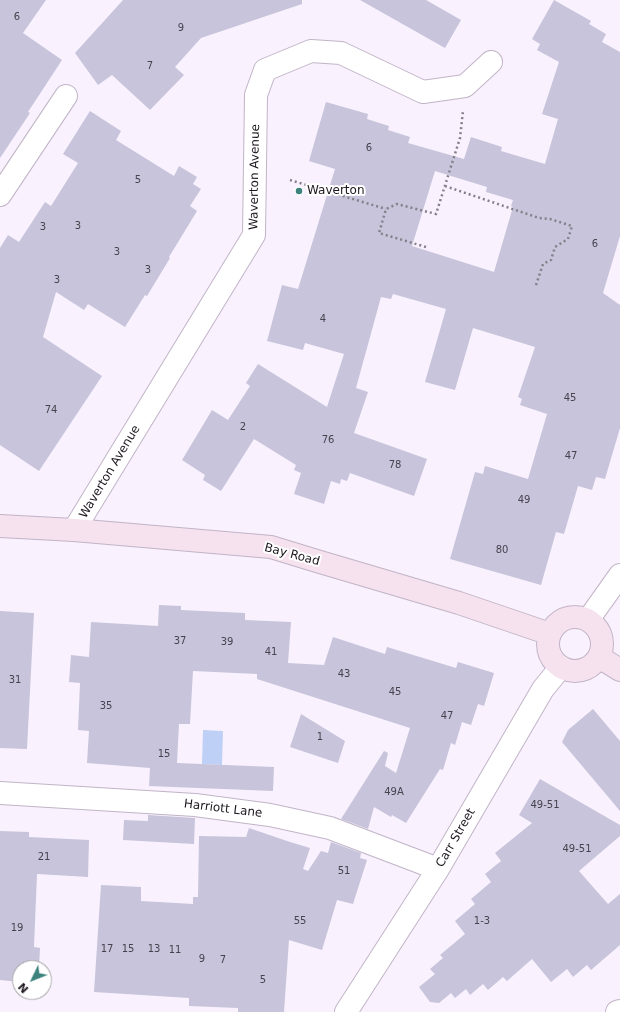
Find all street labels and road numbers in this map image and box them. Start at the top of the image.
street label: Waverton Avenue [247,124,263,230]
street label: Waverton Avenue [77,423,143,521]
street label: Bay Road [263,541,321,569]
street label: Harriott Lane [183,797,263,821]
street label: Carr Street [433,806,479,870]

